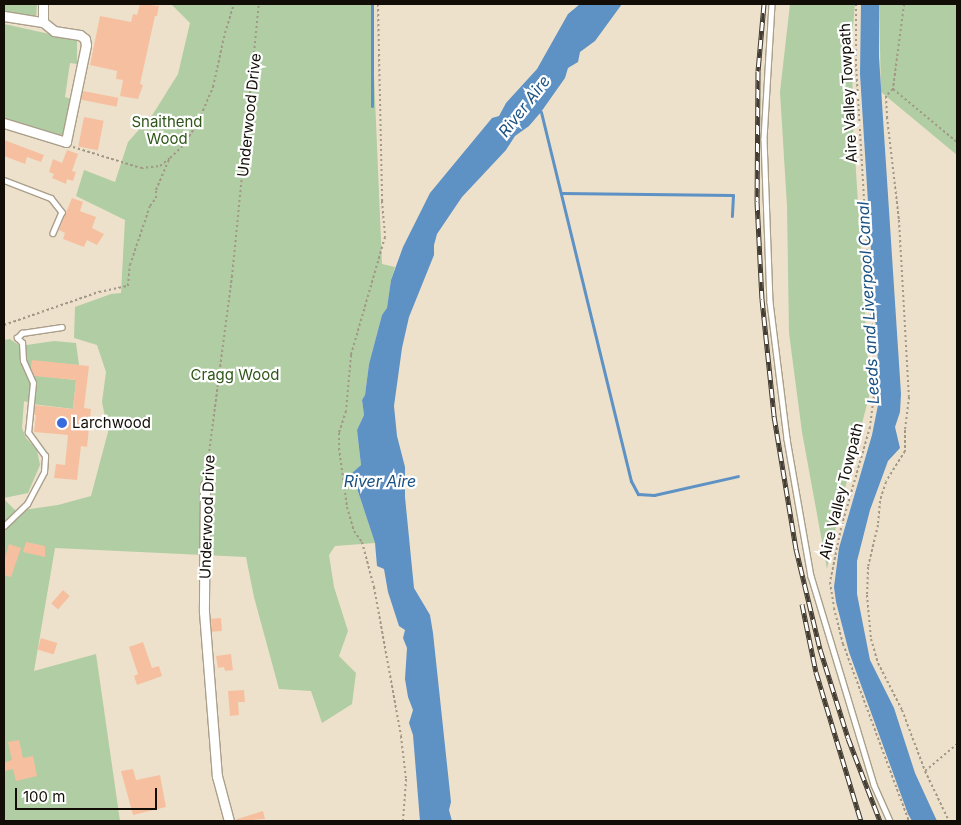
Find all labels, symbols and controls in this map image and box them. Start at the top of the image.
street label: Aire Valley Towpath [835,23,861,163]
street label: Underwood Drive [234,52,264,178]
water label: River Aire [494,71,554,141]
park label: Snaithend Wood [131,112,203,147]
water label: Leeds and Liverpool Canal [853,201,883,405]
park label: Cragg Wood [191,366,279,384]
place label: Larchwood [72,414,151,432]
marker: Larchwood [56,417,68,429]
street label: Aire Valley Towpath [815,421,867,561]
street label: Underwood Drive [196,455,218,579]
water label: River Aire [344,471,416,491]
scale bar [18,778,160,810]
text: 100 m [23,787,65,806]

